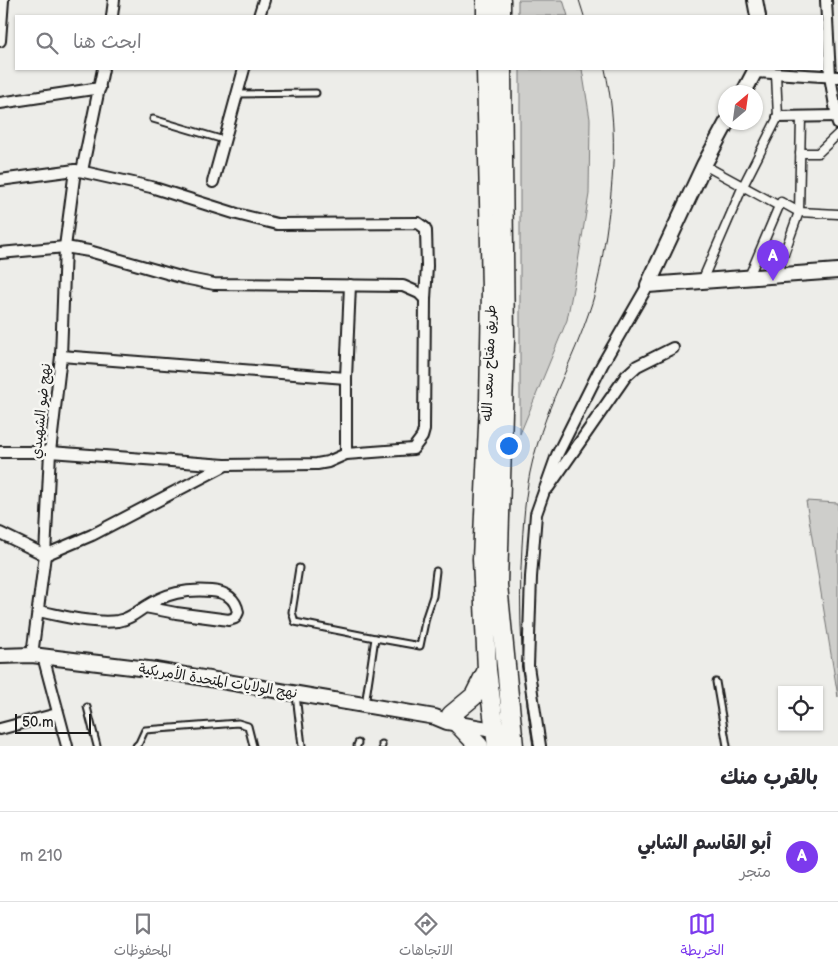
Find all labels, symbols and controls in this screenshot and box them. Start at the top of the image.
search box [15,15,823,70]
icon: search [33,29,61,57]
text: ابحث هنا [73,31,142,54]
north arrow [718,85,763,130]
pin: A [757,240,789,281]
street label: طريق مفتاح سعد الله [478,304,501,422]
street label: نهج ضو الشهيدي [28,362,56,460]
your location [496,433,522,459]
street label: نهج الولايات المتحدة الأمريكية [137,659,299,703]
map controls [778,686,823,731]
button: locate [778,686,823,731]
scale bar [15,711,91,734]
text: 50 m [22,714,54,731]
text: بالقرب منك [720,765,818,790]
text: أبو القاسم الشابي [638,832,771,855]
text: 210 m [20,847,62,866]
text: A [797,847,807,866]
text: متجر [740,863,771,882]
tab: المحفوظات [114,910,171,963]
tab: الاتجاهات [399,910,453,963]
tab: الخريطة [681,910,724,963]

